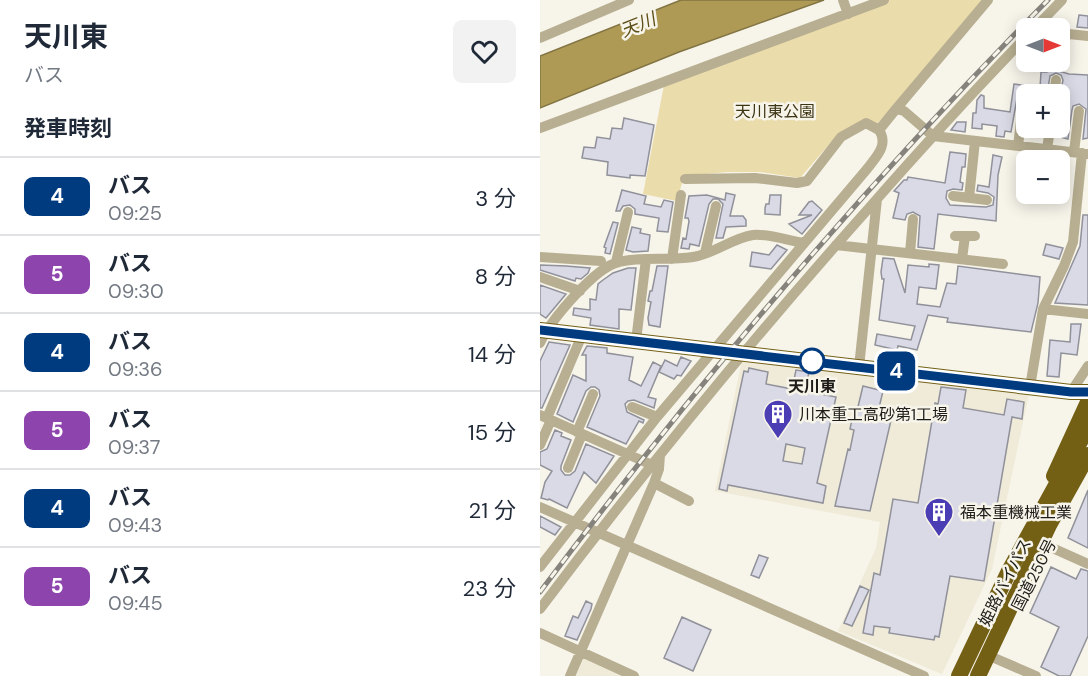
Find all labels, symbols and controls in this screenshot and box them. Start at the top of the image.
water label: 天川 [617,6,661,43]
text: 天川東 [24,18,108,55]
north arrow [1016,18,1070,72]
map controls [1016,18,1070,204]
button: heart [453,20,516,83]
text: バス [24,62,64,88]
button: + [1016,84,1070,138]
park label: 天川東公園 [735,101,815,122]
text: 発車時刻 [24,114,112,143]
button: − [1016,150,1070,204]
text: バス [108,171,152,200]
text: 4 [50,182,64,210]
text: 3 分 [475,184,516,213]
text: 09:25 [108,200,162,226]
text: バス [108,249,152,278]
text: 5 [50,260,64,288]
text: 8 分 [475,262,516,291]
text: 09:30 [108,278,164,304]
text: バス [108,327,152,356]
text: 4 [50,338,64,366]
text: 14 分 [468,340,516,369]
marker: 天川東 [799,348,825,374]
line badge: 4 [876,352,916,391]
text: 09:36 [108,356,163,382]
text: 4 [889,357,903,385]
place label: 天川東 [788,376,836,397]
building icon: 川本重工高砂第1工場 [762,398,794,440]
place label: 川本重工高砂第1工場 [799,404,948,425]
text: バス [108,405,152,434]
text: 5 [50,416,64,444]
text: 15 分 [468,418,516,447]
text: 09:37 [108,434,160,460]
text: バス [108,483,152,512]
text: 4 [50,494,64,522]
text: 21 分 [469,496,516,525]
building icon: 福本重機械工業 [923,496,955,538]
place label: 福本重機械工業 [960,502,1072,523]
text: 09:43 [108,512,162,538]
street label: 姫路バイパス [974,535,1036,629]
street label: 国道250号 [1007,536,1061,614]
text: バス [108,561,152,590]
text: 5 [50,572,64,600]
text: 23 分 [462,574,516,603]
text: 09:45 [108,590,163,616]

